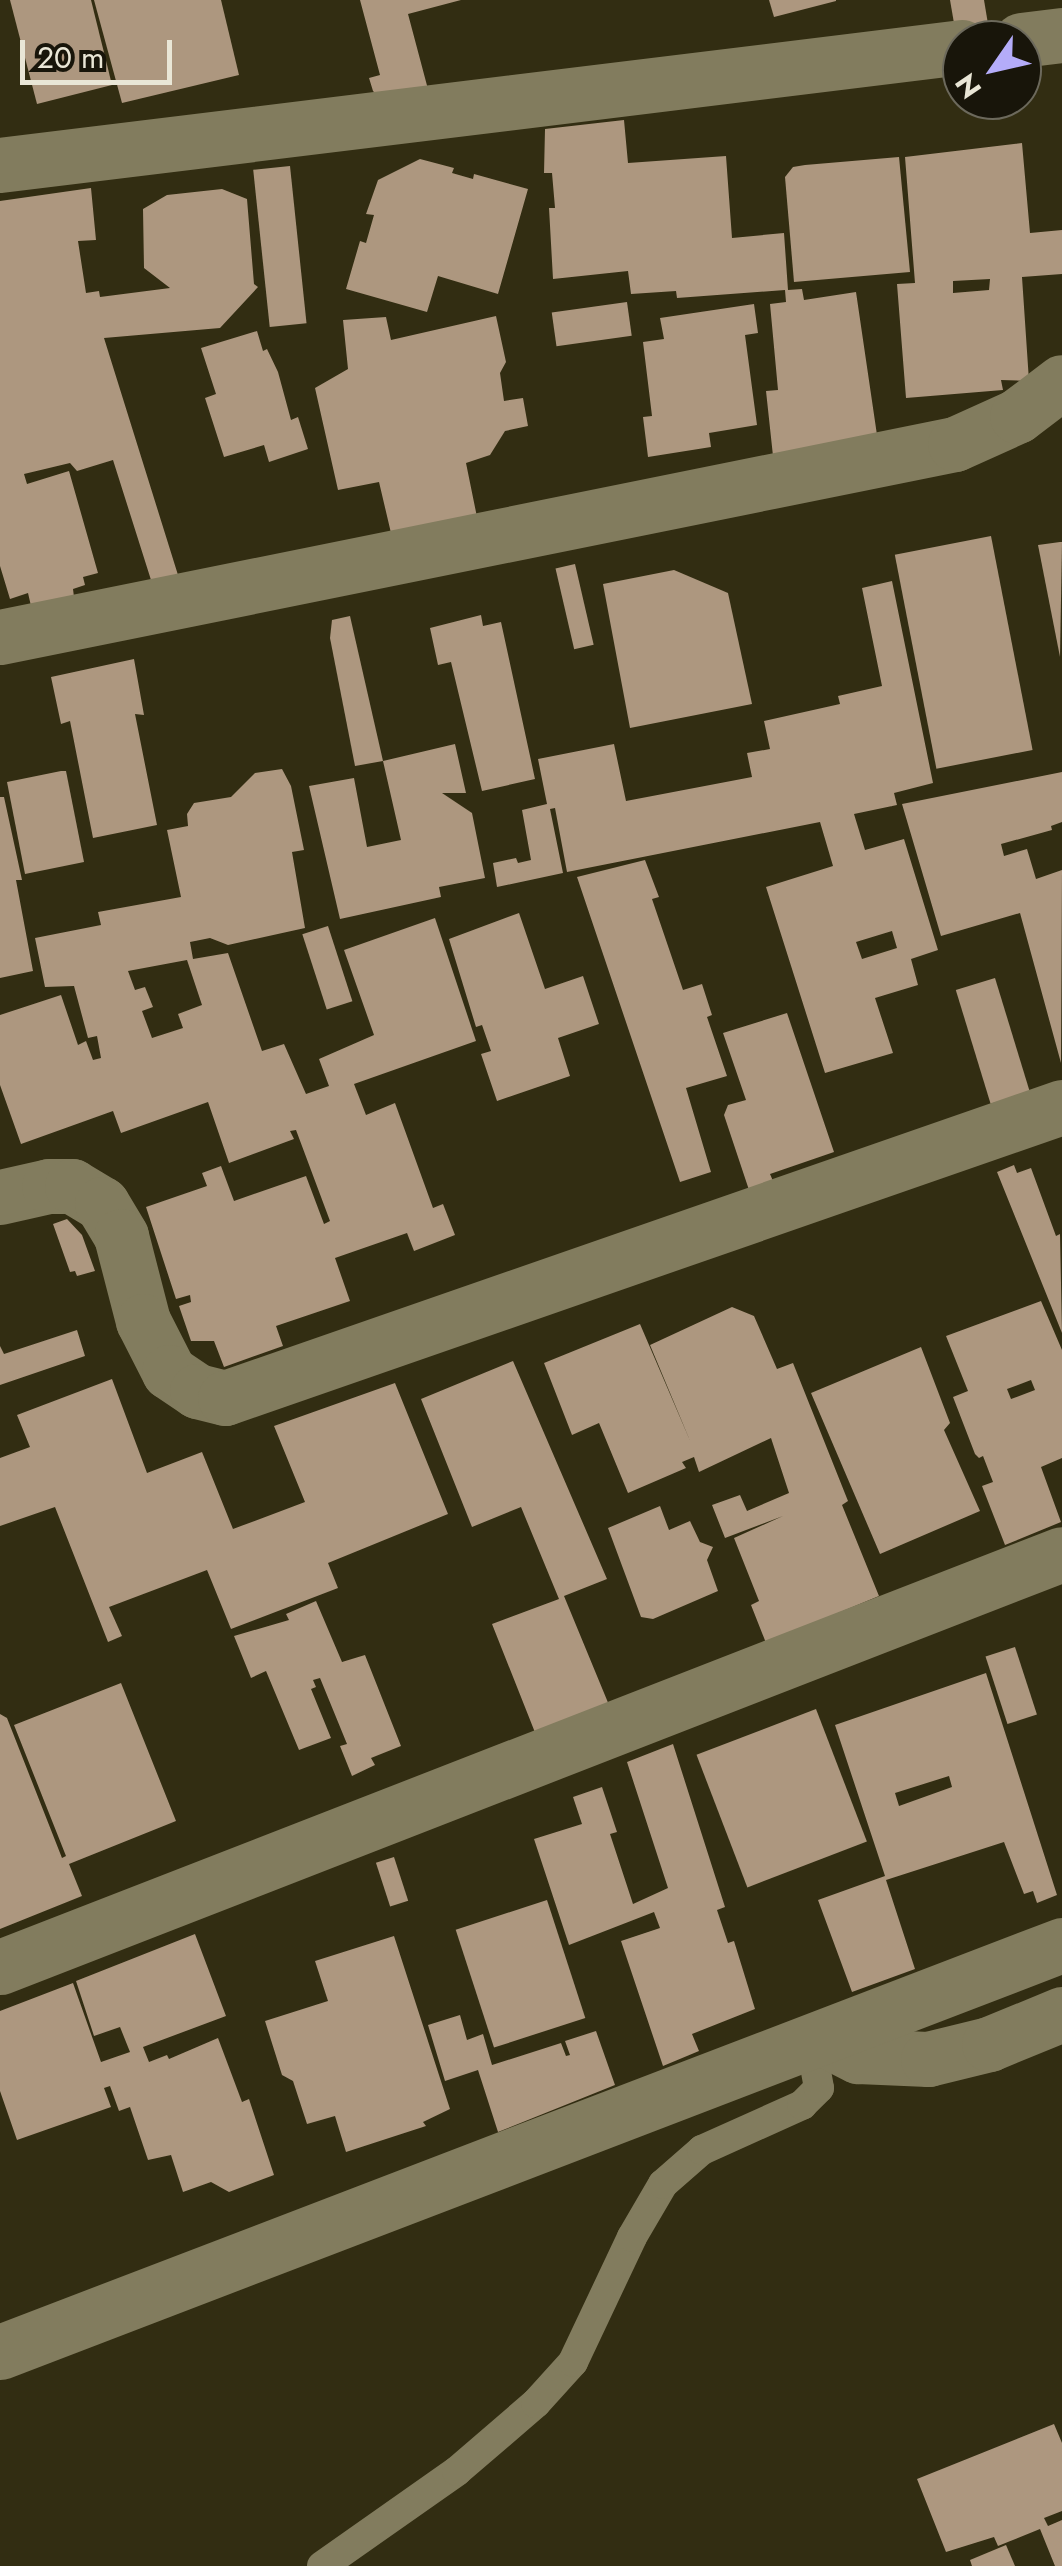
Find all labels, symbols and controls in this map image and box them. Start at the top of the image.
scale bar [25,20,178,82]
north arrow [942,20,1042,120]
text: 20 m [37,36,104,79]
text: N [945,65,992,107]

